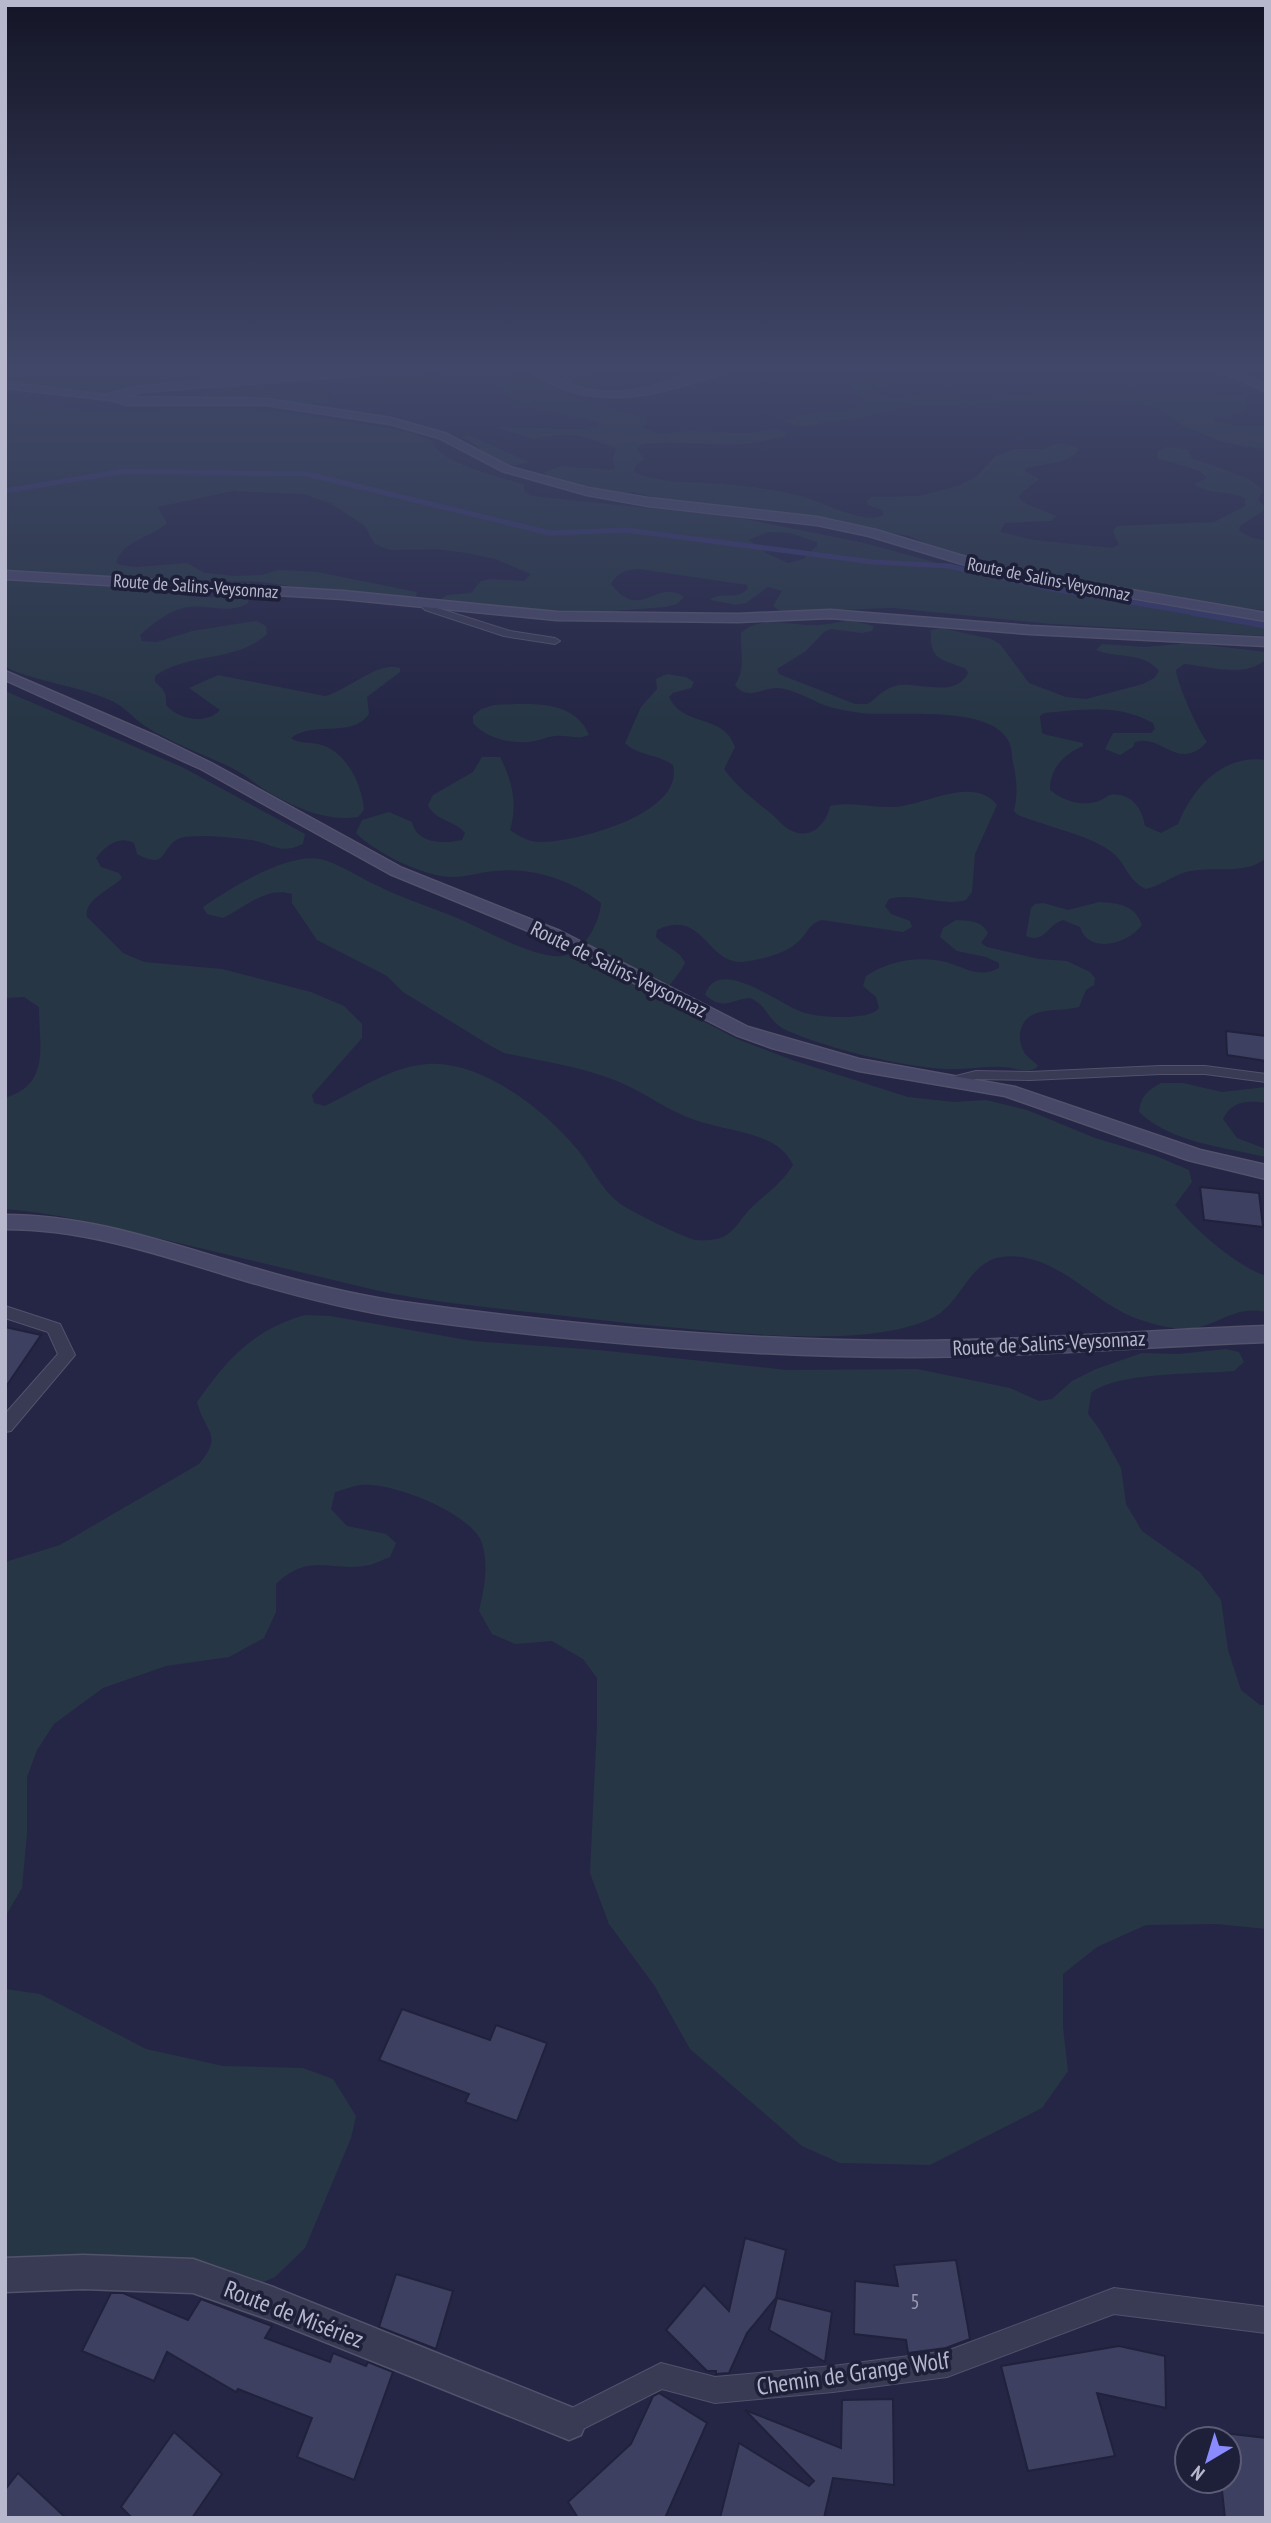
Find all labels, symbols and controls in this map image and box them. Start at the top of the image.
street label: Route de Salins-Veysonnaz [966,552,1132,606]
street label: Route de Salins-Veysonnaz [113,569,279,603]
street label: Route de Salins-Veysonnaz [526,915,712,1023]
street label: Route de Salins-Veysonnaz [952,1324,1146,1362]
street label: Route de Misériez [220,2273,368,2355]
house number: 5 [910,2288,920,2315]
street label: Chemin de Grange Wolf [755,2344,952,2402]
north arrow [1173,2425,1243,2495]
text: N [1186,2461,1209,2486]

